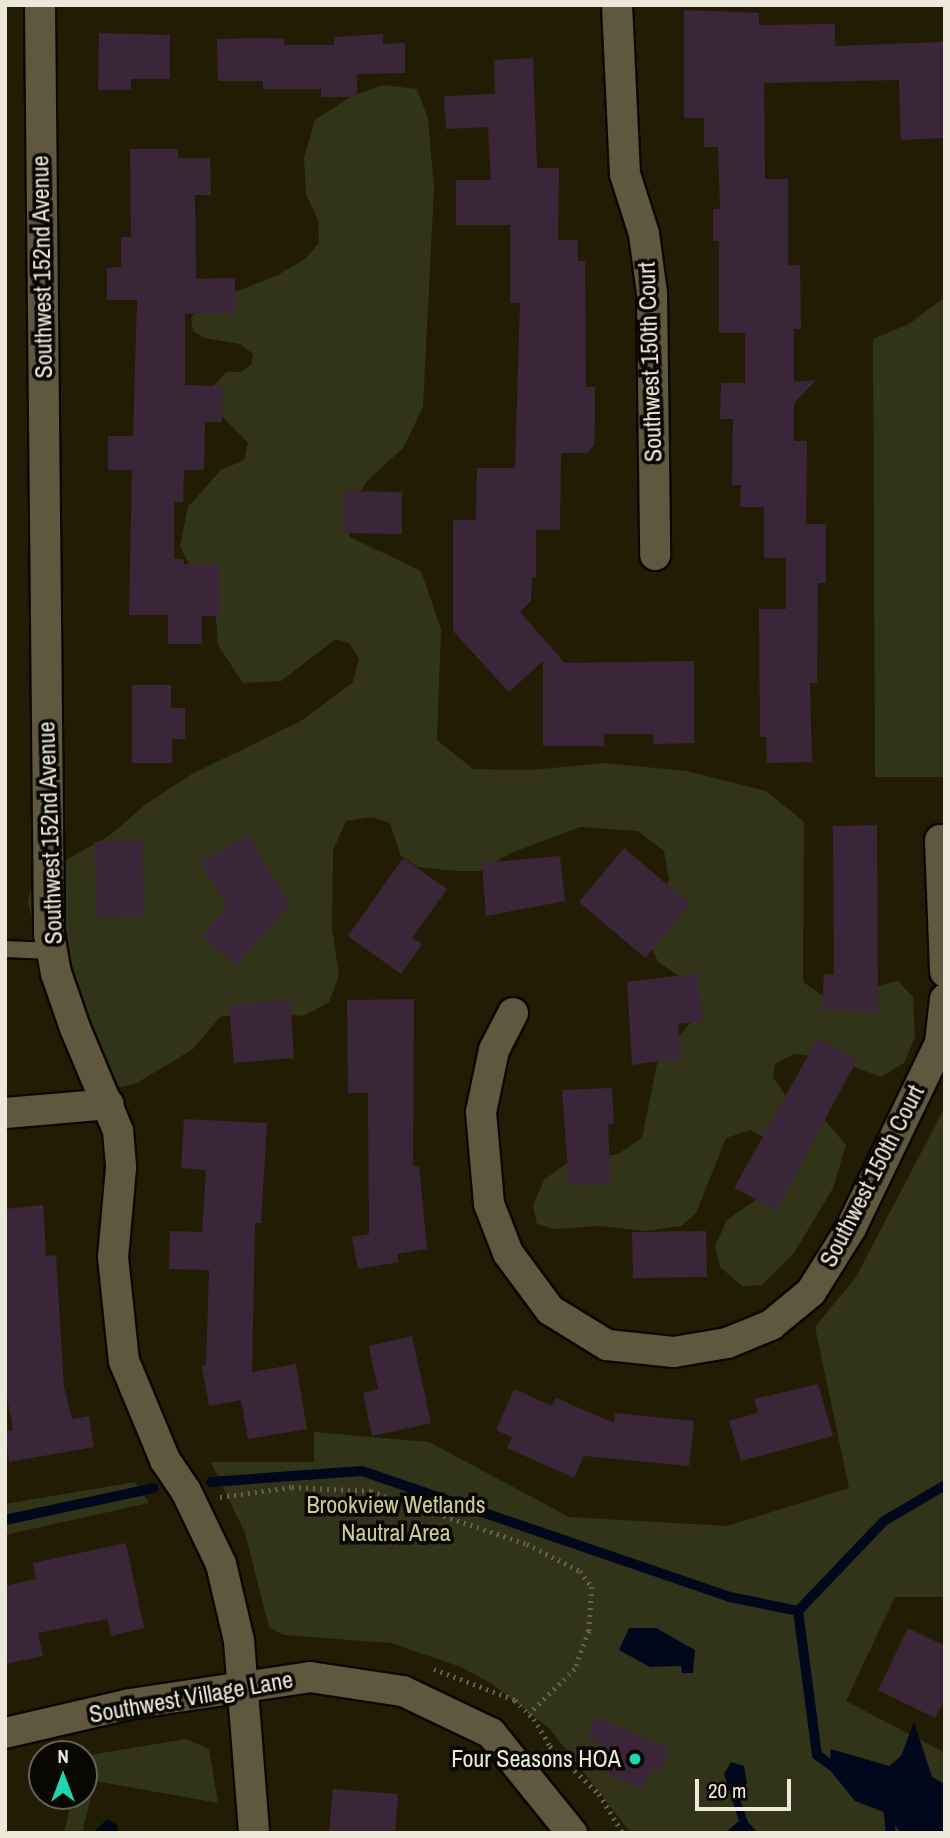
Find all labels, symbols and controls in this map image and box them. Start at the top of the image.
street label: Southwest 152nd Avenue [26,155,58,379]
street label: Southwest 150th Court [632,261,668,463]
street label: Southwest 152nd Avenue [32,721,68,945]
street label: Southwest 150th Court [814,1080,930,1272]
park label: Brookview Wetlands Nautral Area [306,1491,486,1547]
street label: Southwest Village Lane [87,1665,295,1729]
north arrow [28,1740,98,1810]
text: N [57,1743,69,1769]
place label: Four Seasons HOA [451,1745,621,1773]
marker: Four Seasons HOA [627,1751,643,1767]
scale bar [698,1764,794,1808]
text: 20 m [708,1776,746,1805]

